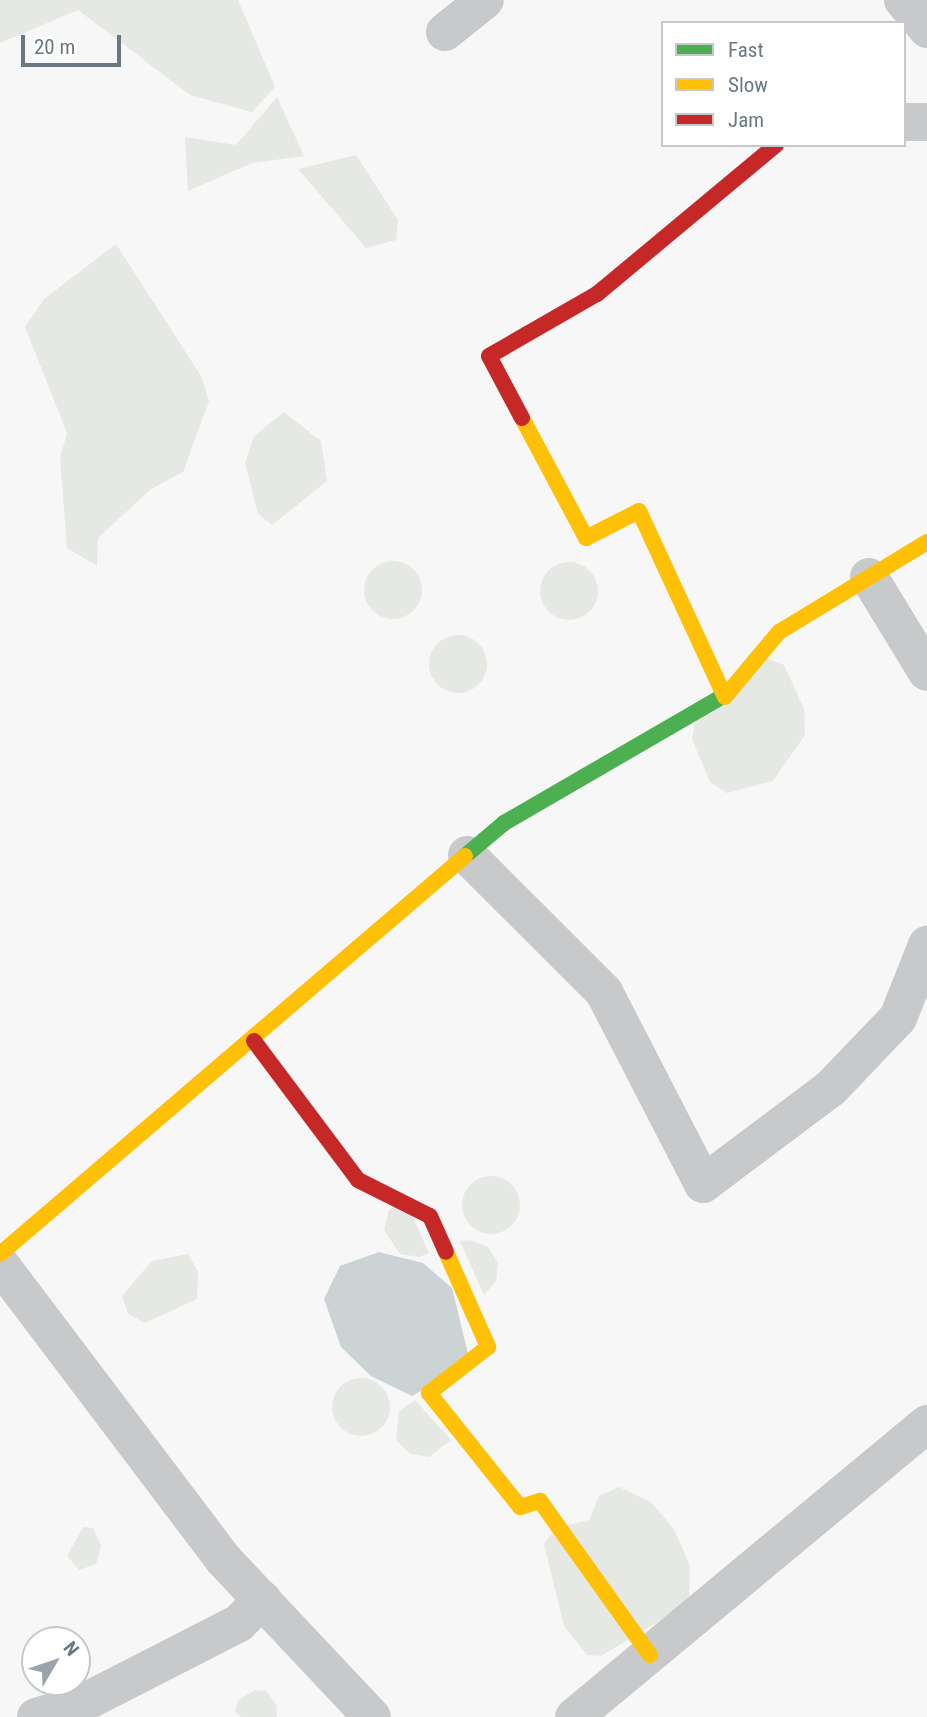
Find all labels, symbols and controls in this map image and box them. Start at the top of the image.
scale bar [24,21,124,65]
legend [661,21,906,147]
text: 20 m [34,35,75,59]
text: Fast [728,38,764,62]
text: Slow [728,73,768,97]
text: Jam [728,108,764,132]
north arrow [21,1626,91,1696]
text: N [59,1637,84,1660]

